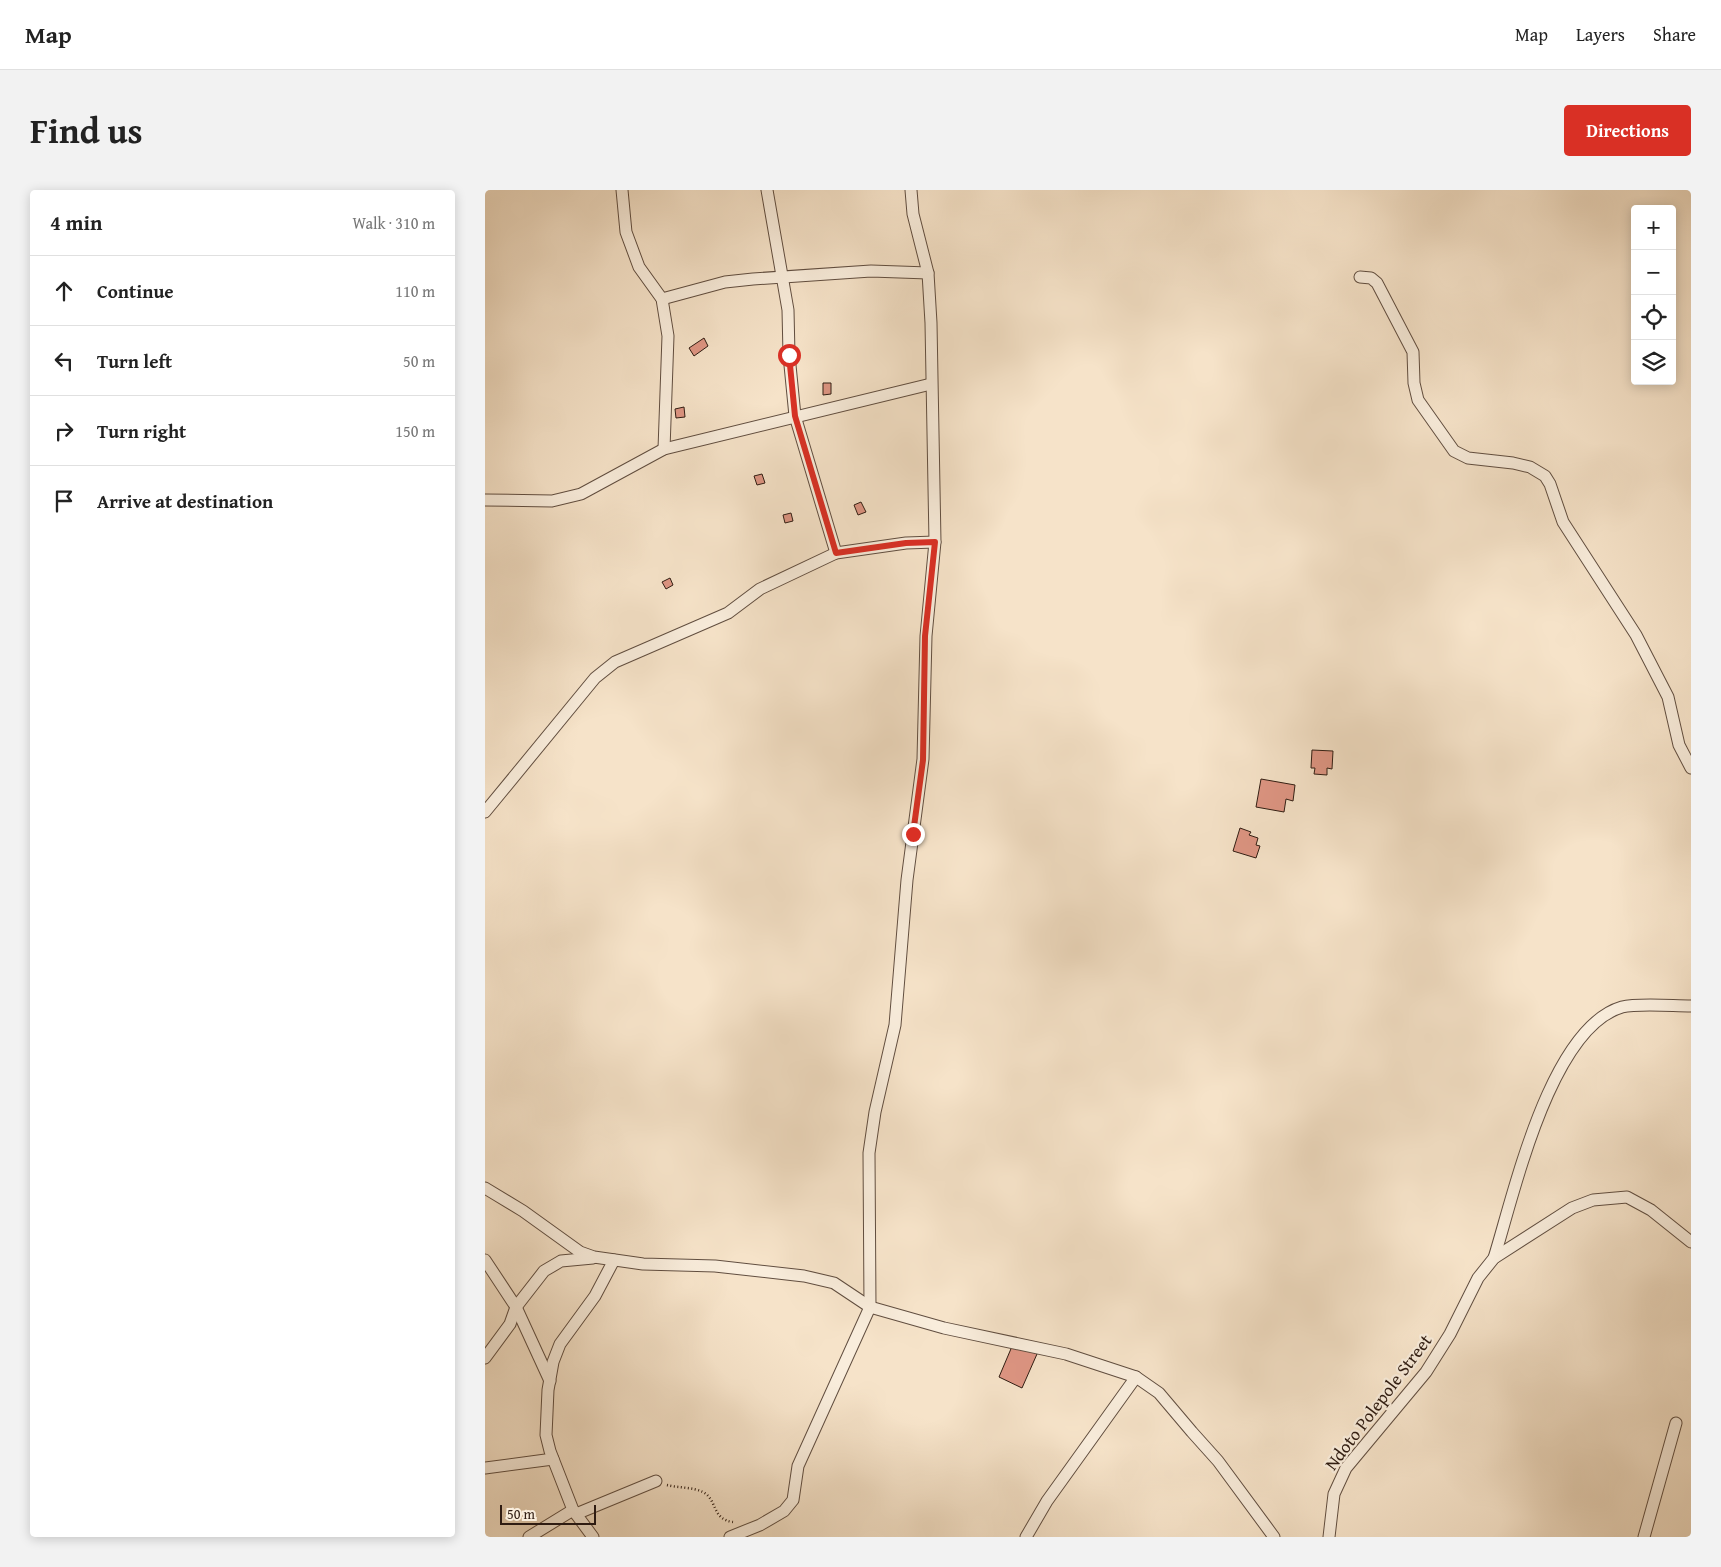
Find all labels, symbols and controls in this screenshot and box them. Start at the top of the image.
text: Map [25,17,72,52]
text: Map [1515,21,1548,48]
text: Layers [1576,21,1625,48]
text: Share [1653,21,1696,48]
text: Find us [30,105,143,156]
button: Directions [1564,105,1691,156]
map controls [1631,205,1676,385]
button: + [1631,205,1676,250]
text: 4 min [50,207,102,238]
text: Walk · 310 m [352,211,435,235]
button: − [1631,250,1676,295]
icon: ahead [50,277,78,305]
text: Continue [97,277,174,305]
text: 110 m [395,279,435,303]
button: locate [1631,295,1676,340]
button: layers [1631,340,1676,385]
route start [778,344,801,367]
icon: left [50,347,78,375]
text: Turn left [97,347,172,375]
text: 50 m [403,349,435,373]
icon: right [50,417,78,445]
text: Turn right [97,417,186,445]
text: 150 m [395,419,435,443]
icon: arrive [50,487,78,515]
text: Arrive at destination [97,487,273,515]
route end [902,823,925,846]
street label: Ndoto Polepole Street [1318,1328,1439,1476]
scale bar [500,1502,596,1525]
text: 50 m [507,1504,535,1524]

